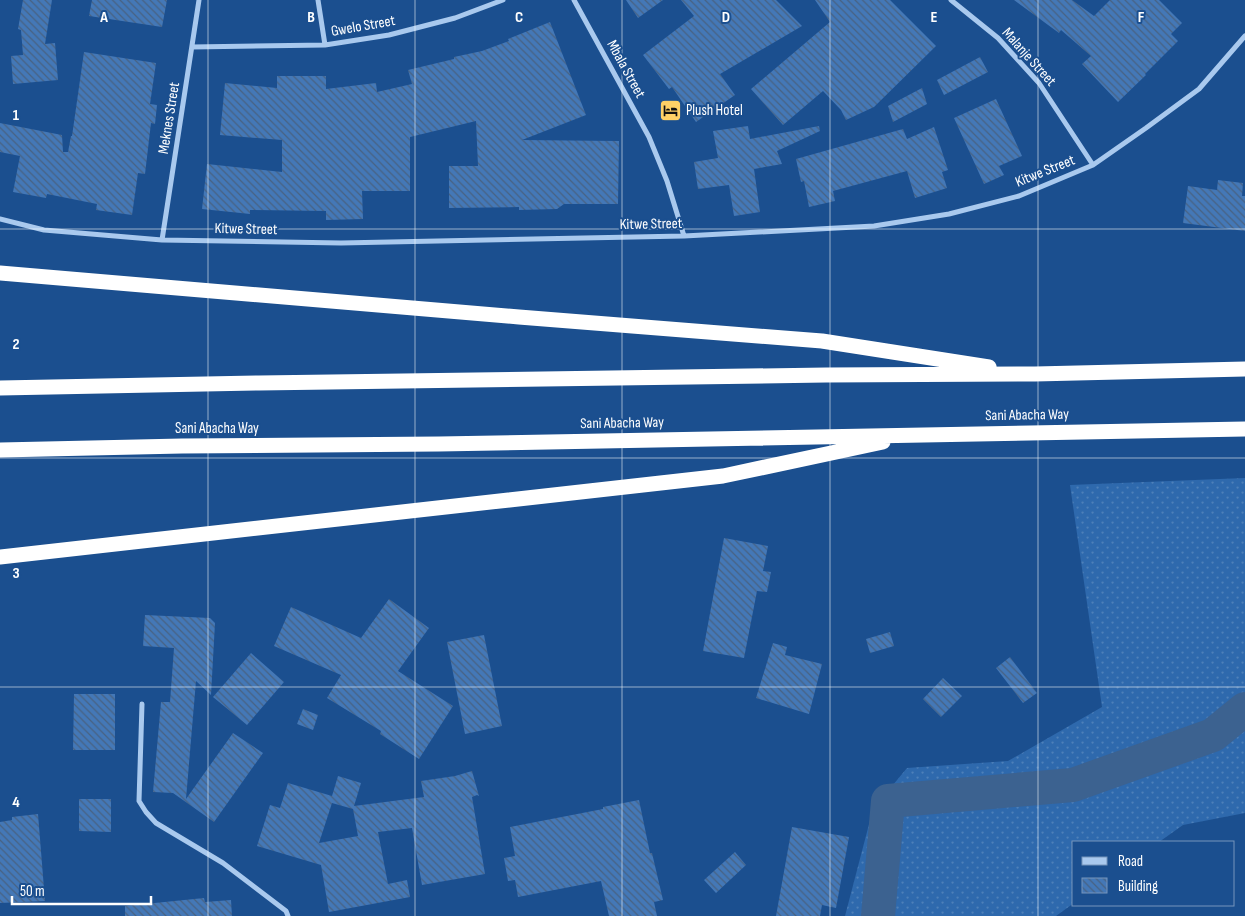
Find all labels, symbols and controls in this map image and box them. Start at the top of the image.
text: A [99,8,108,27]
text: B [307,8,315,27]
text: C [515,8,523,27]
text: D [722,8,730,27]
text: E [931,8,938,27]
text: F [1138,8,1145,27]
street label: Gwelo Street [329,11,397,41]
street label: Malanje Street [998,24,1061,91]
street label: Mbala Street [602,37,650,102]
street label: Meknes Street [154,80,184,155]
hotel icon: Plush Hotel [658,98,682,122]
place label: Plush Hotel [686,101,743,120]
text: 1 [13,106,20,125]
street label: Kitwe Street [1012,150,1078,192]
street label: Kitwe Street [620,214,683,234]
street label: Kitwe Street [215,219,278,239]
text: 2 [12,335,20,354]
street label: Sani Abacha Way [985,405,1069,425]
street label: Sani Abacha Way [580,413,664,433]
street label: Sani Abacha Way [175,419,259,438]
text: 3 [12,564,20,583]
text: 4 [12,793,20,812]
legend [1072,841,1235,906]
text: Road [1118,852,1143,871]
scale bar [12,874,151,906]
text: Building [1118,877,1158,896]
text: 50 m [20,882,45,901]

